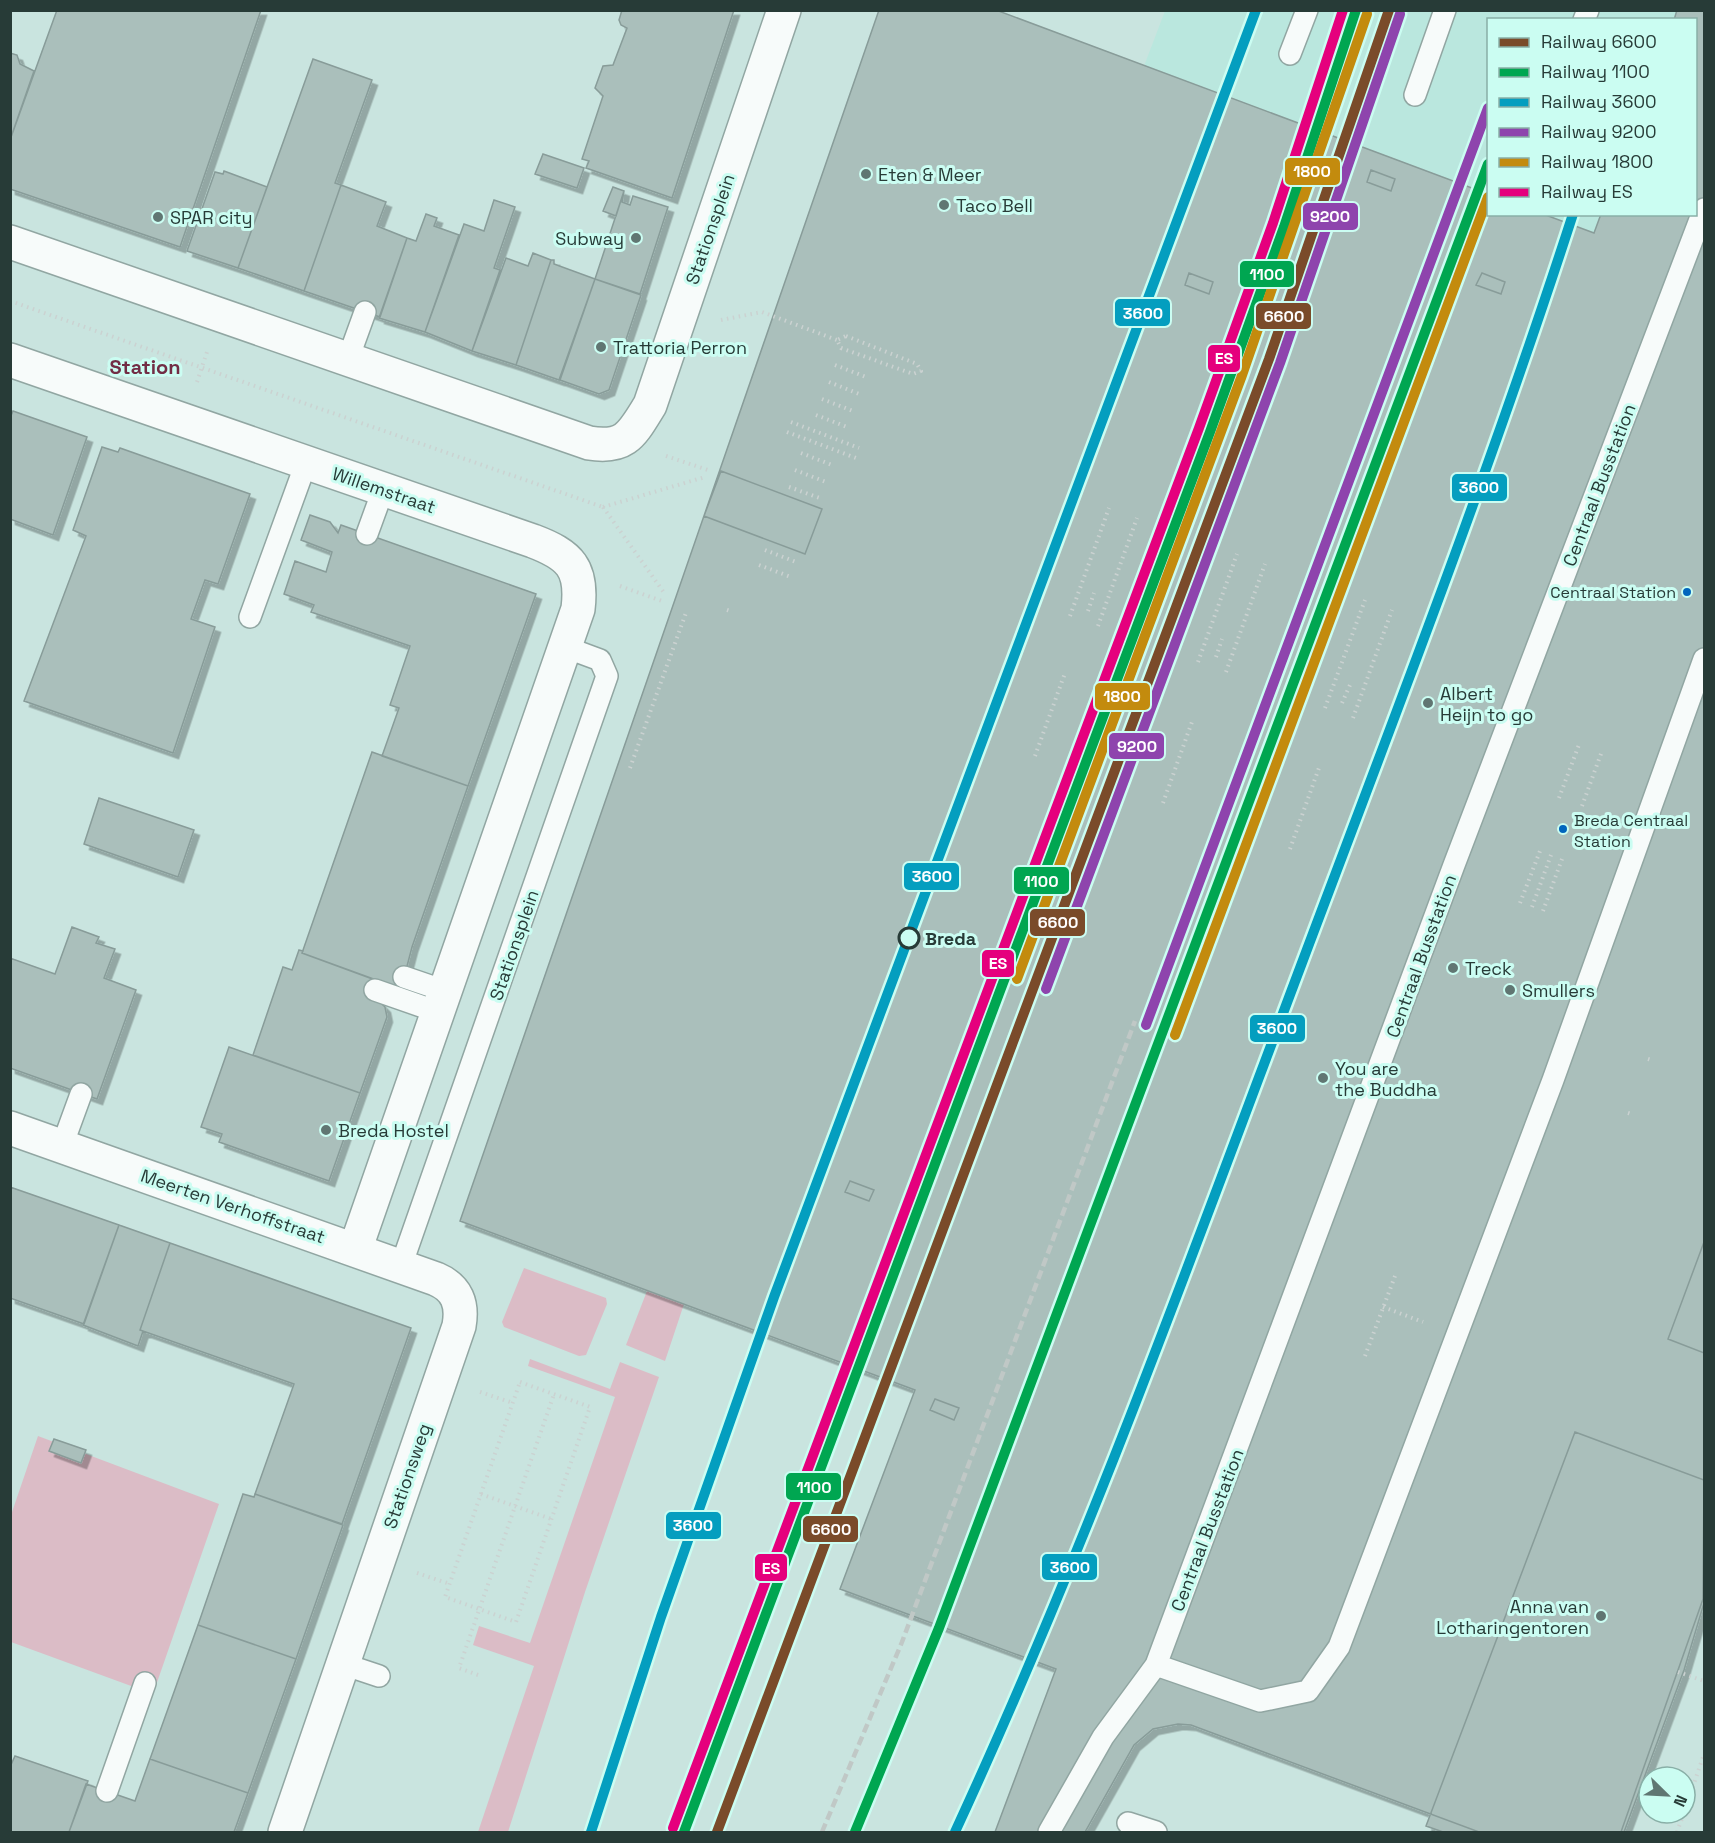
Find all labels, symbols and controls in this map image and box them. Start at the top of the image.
legend [1487,18,1697,216]
text: Railway 6600 [1541,30,1657,53]
text: Railway 1100 [1541,60,1650,83]
text: Railway 3600 [1541,90,1657,113]
text: Railway 9200 [1541,120,1657,143]
text: Railway 1800 [1541,150,1653,173]
line badge: 1800 [1284,157,1341,186]
text: 1800 [1293,161,1331,182]
place label: Eten & Meer [878,163,982,186]
marker: Eten & Meer [859,167,873,181]
street label: Stationsplein [680,171,740,287]
text: Railway ES [1541,180,1633,203]
place label: Taco Bell [956,194,1033,217]
marker: Taco Bell [937,198,951,212]
line badge: 9200 [1302,202,1359,231]
place label: SPAR city [170,206,253,229]
text: 9200 [1310,206,1350,227]
marker: SPAR city [151,210,165,224]
place label: Subway [555,227,624,250]
marker: Subway [629,231,643,245]
line badge: 1100 [1239,260,1295,288]
text: 1100 [1249,264,1285,285]
line badge: 3600 [1114,298,1171,327]
line badge: 6600 [1255,302,1312,330]
text: 3600 [1123,303,1163,324]
text: 6600 [1264,306,1304,327]
place label: Trattoria Perron [613,336,747,359]
marker: Trattoria Perron [594,340,608,354]
line badge: ES [1207,344,1241,373]
text: ES [1215,348,1234,369]
district label: Station [109,354,181,380]
street label: Centraal Busstation [1557,401,1641,569]
street label: Willemstraat [329,462,439,518]
line badge: 3600 [1451,473,1508,502]
text: 3600 [1459,477,1499,498]
place label: Centraal Station [1550,582,1676,603]
marker: Centraal Station [1681,586,1693,598]
line badge: 1800 [1094,682,1151,711]
place label: Albert Heijn to go [1440,682,1533,726]
text: 1800 [1103,686,1141,707]
marker: Albert Heijn to go [1421,696,1435,710]
line badge: 9200 [1108,732,1165,760]
text: 9200 [1117,736,1157,757]
place label: Breda Centraal Station [1574,810,1688,852]
marker: Breda Centraal Station [1557,823,1569,835]
line badge: 3600 [903,862,960,891]
text: 3600 [912,866,952,887]
line badge: 1100 [1013,866,1070,895]
text: 1100 [1023,871,1059,892]
street label: Centraal Busstation [1381,871,1461,1041]
street label: Stationsplein [484,887,544,1003]
line badge: 6600 [1029,908,1086,937]
text: 6600 [1038,912,1078,933]
marker: Breda [898,927,920,949]
place label: Breda [925,927,977,950]
line badge: ES [981,949,1015,978]
text: ES [989,953,1008,974]
place label: Treck [1465,957,1512,980]
marker: Treck [1446,961,1460,975]
place label: Smullers [1522,979,1595,1002]
marker: Smullers [1503,983,1517,997]
line badge: 3600 [1249,1014,1306,1043]
text: 3600 [1257,1018,1297,1039]
place label: You are the Buddha [1335,1057,1437,1101]
marker: You are the Buddha [1316,1071,1330,1085]
place label: Breda Hostel [338,1119,449,1142]
marker: Breda Hostel [319,1123,333,1137]
street label: Meerten Verhoffstraat [138,1164,328,1248]
street label: Stationsweg [378,1420,436,1532]
street label: Centraal Busstation [1165,1446,1249,1614]
line badge: 1100 [785,1472,842,1501]
text: 1100 [796,1477,832,1498]
line badge: 3600 [665,1511,722,1540]
text: 3600 [673,1515,713,1536]
line badge: 6600 [802,1515,859,1543]
text: 6600 [811,1519,851,1540]
line badge: ES [754,1553,788,1582]
line badge: 3600 [1041,1553,1098,1581]
text: 3600 [1050,1557,1090,1578]
text: ES [762,1558,781,1579]
place label: Anna van Lotharingentoren [1436,1595,1589,1639]
marker: Anna van Lotharingentoren [1594,1609,1608,1623]
north arrow [1637,1765,1697,1825]
text: N [1668,1792,1692,1810]

